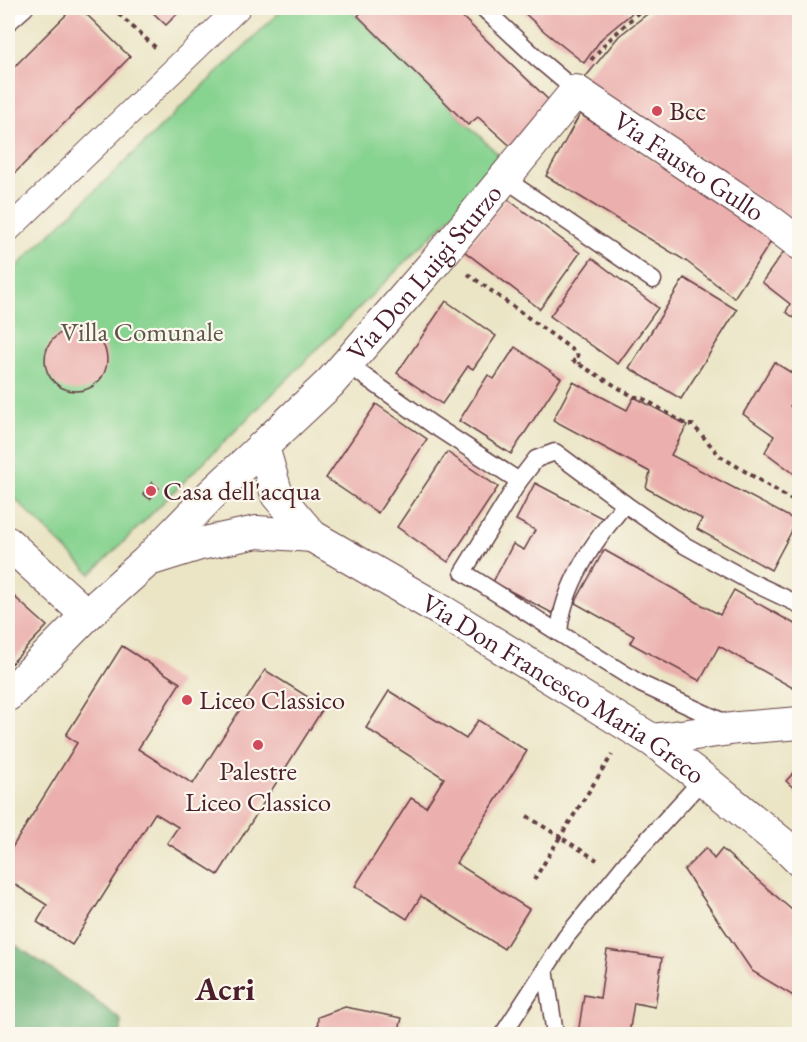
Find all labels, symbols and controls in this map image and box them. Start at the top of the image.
place label: Bcc [669,93,706,128]
street label: Via Fausto Gullo [607,103,772,229]
marker: Bcc [650,104,664,118]
street label: Via Don Luigi Sturzo [339,176,509,368]
park label: Villa Comunale [60,314,224,349]
place label: Casa dell'acqua [163,473,321,508]
marker: Casa dell'acqua [144,484,158,498]
street label: Via Don Francesco Maria Greco [415,585,713,791]
place label: Liceo Classico [199,682,345,717]
marker: Liceo Classico [180,693,194,707]
marker: Palestre Liceo Classico [251,738,265,752]
place label: Palestre Liceo Classico [185,753,331,819]
district label: Acri [194,967,255,1010]

